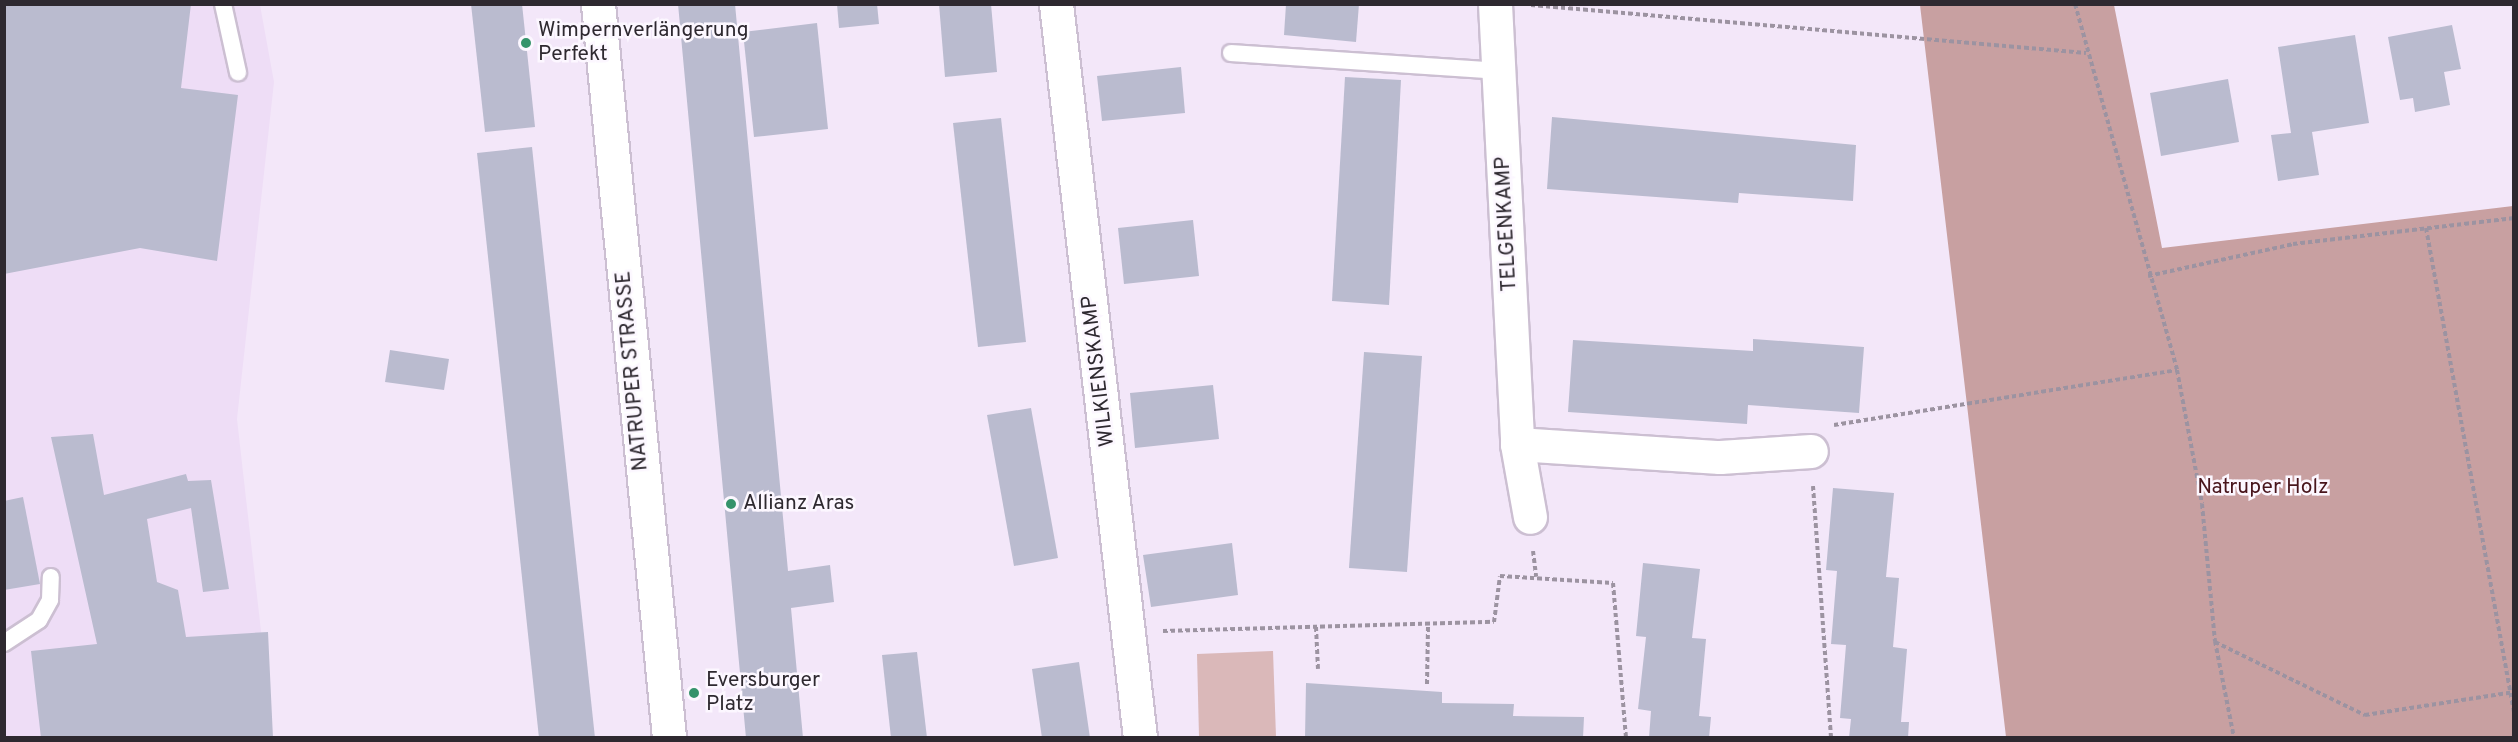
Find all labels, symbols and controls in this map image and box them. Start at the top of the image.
place label: Wimpernverlängerung Perfekt [538,18,749,68]
marker: Wimpernverlängerung Perfekt [519,36,533,50]
street label: TELGENKAMP [1491,156,1523,292]
street label: NATRUPER STRASSE [612,270,654,472]
street label: WILKIENSKAMP [1077,294,1121,448]
park label: Natruper Holz [2197,475,2329,501]
place label: Allianz Aras [743,491,855,517]
marker: Allianz Aras [724,497,738,511]
place label: Eversburger Platz [706,668,820,718]
marker: Eversburger Platz [687,686,701,700]

